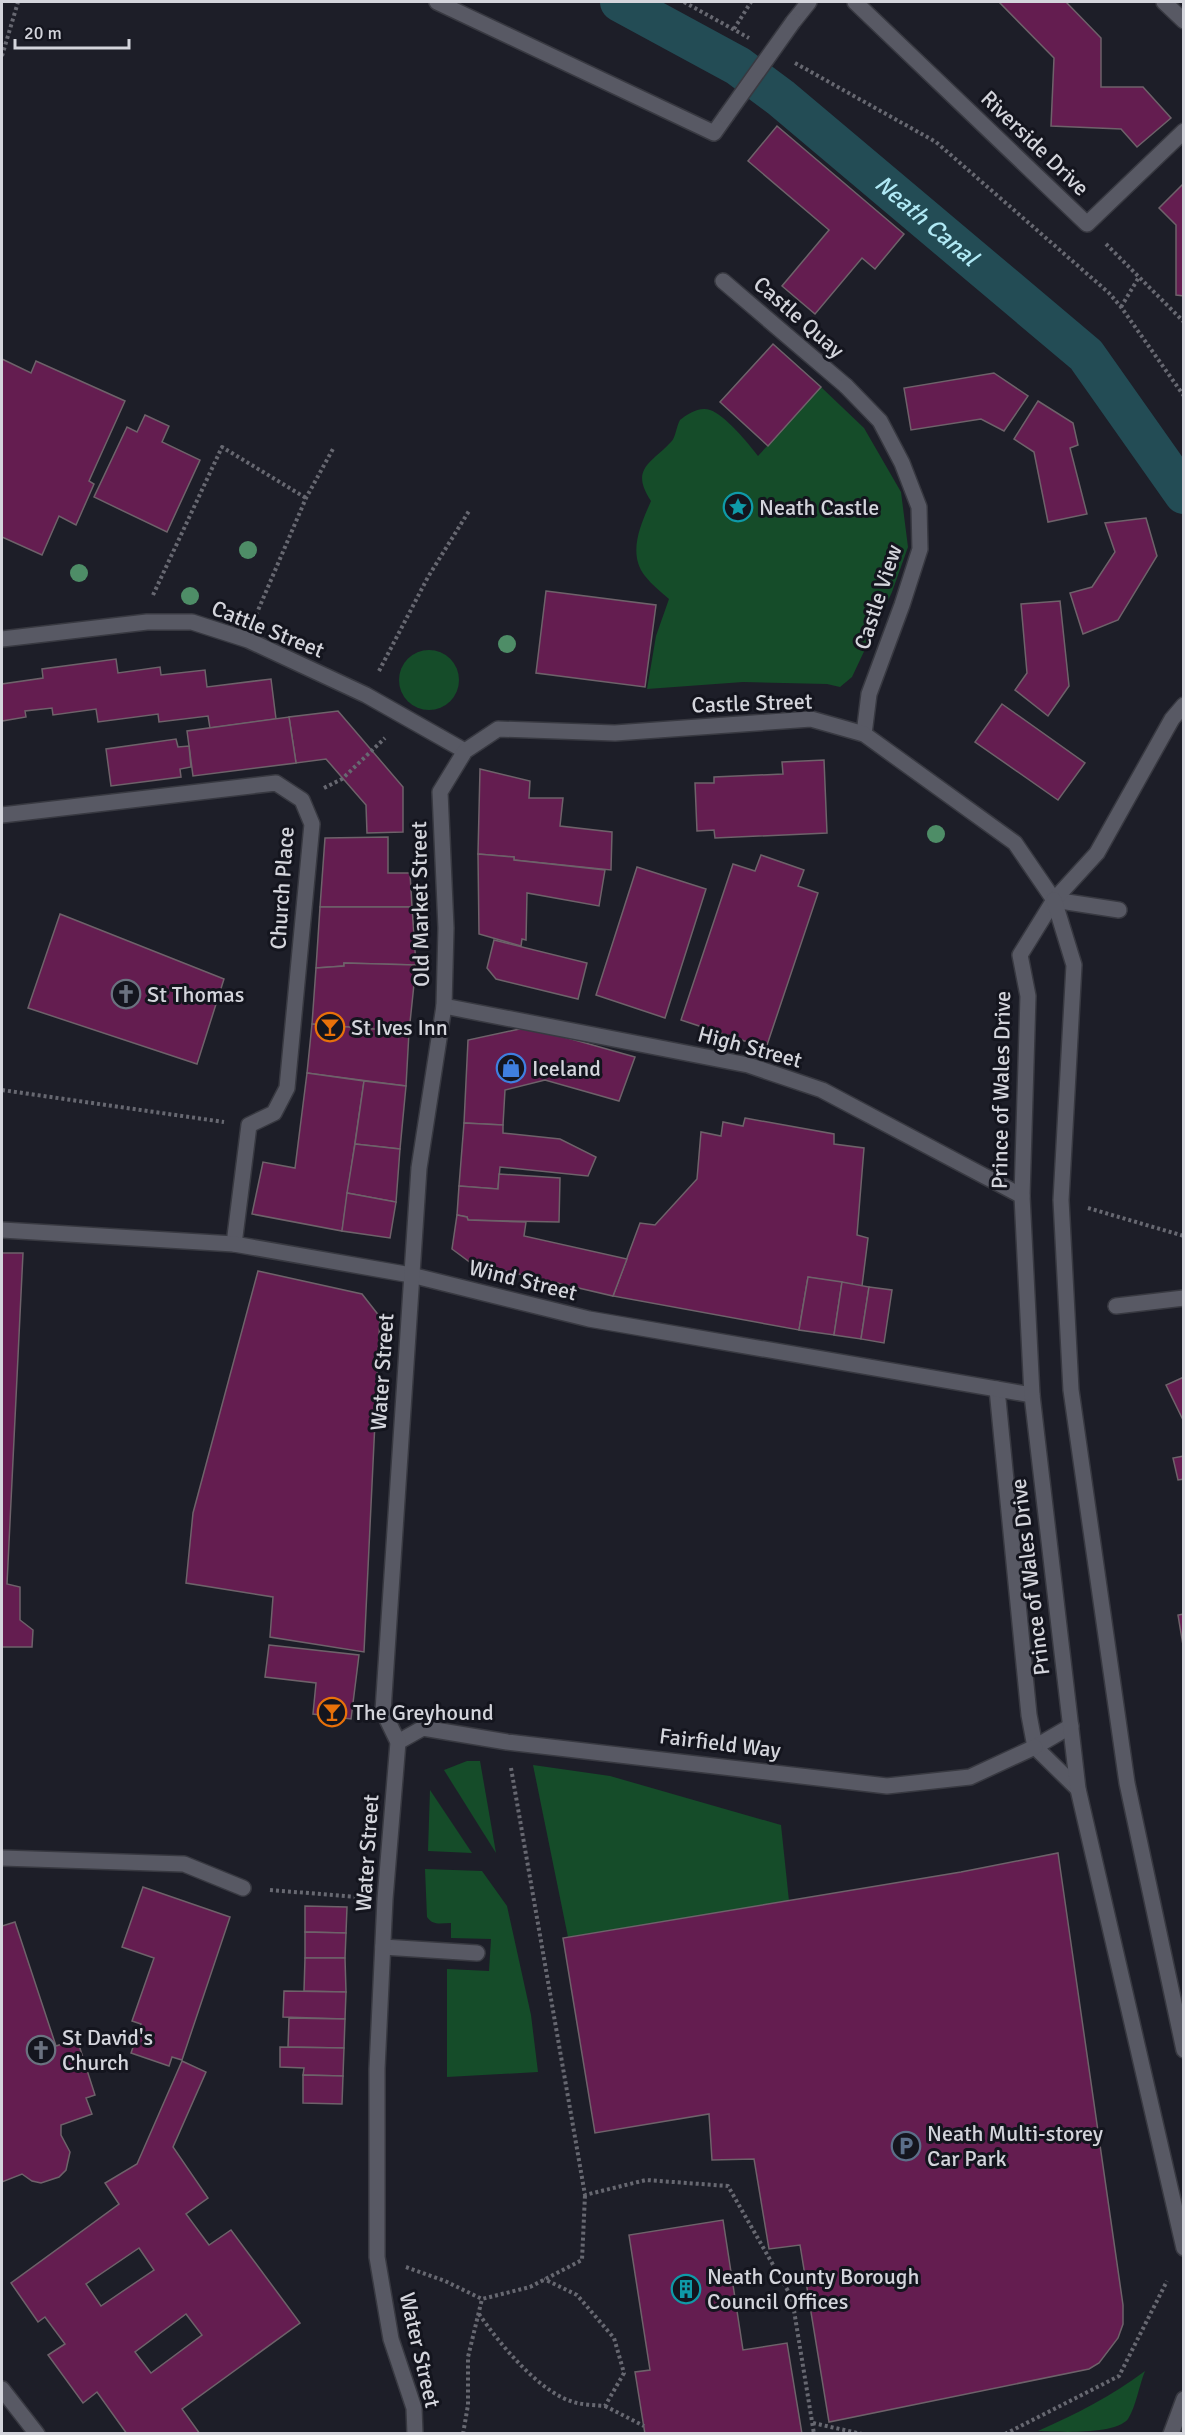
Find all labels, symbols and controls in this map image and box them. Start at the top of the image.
scale bar [15,12,129,50]
text: 20 m [24,22,62,44]
street label: Riverside Drive [975,85,1095,201]
water label: Neath Canal [869,169,986,274]
street label: Castle Quay [748,270,850,364]
place icon: Neath Castle [722,491,754,523]
place label: Neath Castle [759,494,879,521]
street label: Castle View [848,541,908,653]
street label: Cattle Street [208,594,328,664]
street label: Castle Street [691,687,813,719]
street label: Old Market Street [405,821,435,987]
street label: Church Place [264,825,300,951]
church icon: St Thomas [110,978,142,1010]
place label: St Thomas [147,981,244,1008]
street label: Prince of Wales Drive [986,991,1016,1189]
bar icon: St Ives Inn [314,1011,346,1043]
place label: St Ives Inn [351,1014,448,1041]
street label: High Street [695,1020,805,1074]
shop icon: Iceland [495,1052,527,1084]
place label: Iceland [532,1055,601,1082]
street label: Wind Street [466,1254,580,1307]
street label: Water Street [364,1312,400,1432]
street label: Prince of Wales Drive [1005,1477,1055,1677]
bar icon: The Greyhound [316,1696,348,1728]
place label: The Greyhound [353,1699,494,1726]
street label: Fairfield Way [658,1722,783,1764]
street label: Water Street [349,1793,385,1913]
place label: St David's Church [62,2024,153,2076]
church icon: St David's Church [25,2034,57,2066]
place label: Neath Multi-storey Car Park [927,2120,1104,2172]
parking icon: Neath Multi-storey Car Park [890,2130,922,2162]
place label: Neath County Borough Council Offices [707,2263,919,2315]
building icon: Neath County Borough Council Offices [670,2273,702,2305]
street label: Water Street [394,2290,446,2411]

